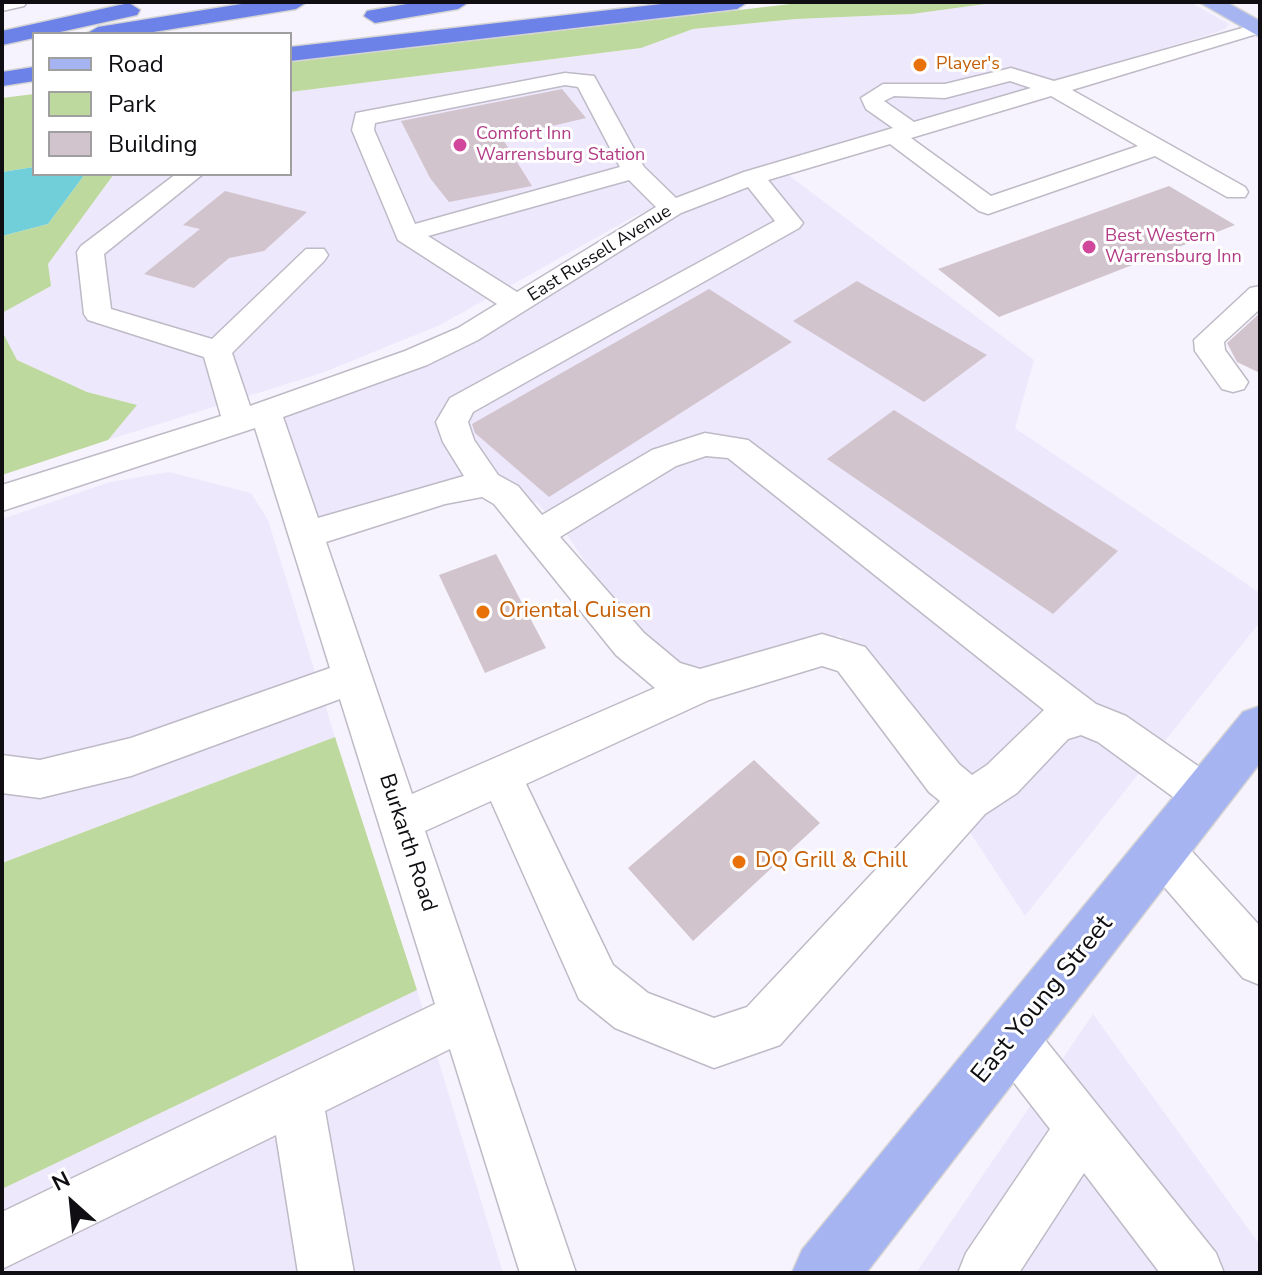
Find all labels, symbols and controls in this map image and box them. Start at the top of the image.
legend [32,32,292,176]
text: Road [108,48,164,80]
place label: Player's [936,54,1000,76]
marker: Player's [911,56,929,74]
text: Park [108,88,156,120]
place label: Comfort Inn Warrensburg Station [476,124,645,166]
text: Building [108,128,198,160]
marker: Comfort Inn Warrensburg Station [451,136,469,154]
street label: East Russell Avenue [524,201,676,307]
place label: Best Western Warrensburg Inn [1105,226,1242,268]
marker: Best Western Warrensburg Inn [1080,238,1098,256]
place label: Oriental Cuisen [499,599,651,625]
marker: Oriental Cuisen [474,603,492,621]
street label: Burkarth Road [372,771,442,915]
place label: DQ Grill & Chill [755,849,908,875]
marker: DQ Grill & Chill [730,853,748,871]
street label: East Young Street [966,910,1120,1090]
north arrow [32,1163,112,1243]
text: N [47,1165,75,1199]

